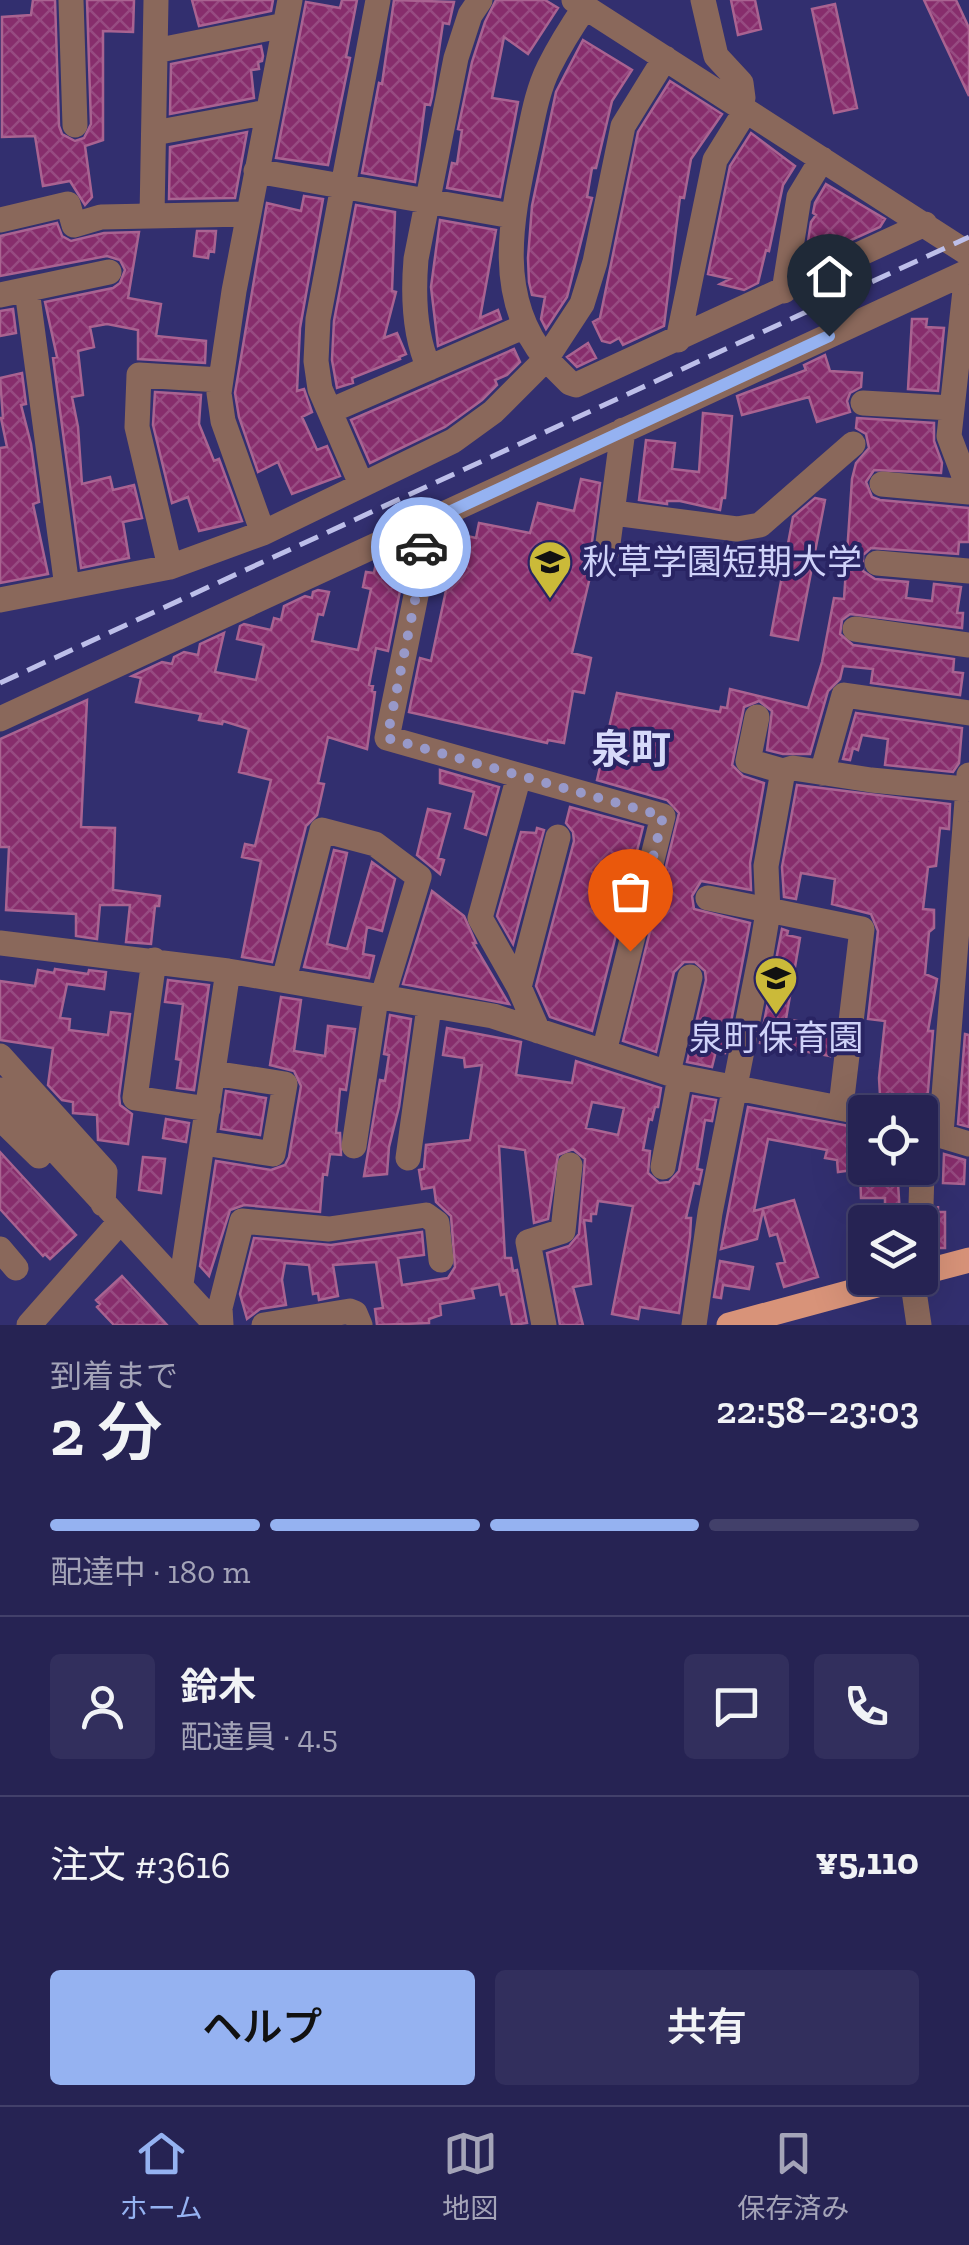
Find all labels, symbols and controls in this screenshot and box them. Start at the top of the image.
pin [787,234,872,337]
icon: home [802,249,857,304]
courier [371,497,471,597]
icon: car [394,520,449,575]
school or university icon: 秋草学園短期大学 [527,539,573,600]
place label: 秋草学園短期大学 [582,541,862,583]
district label: 泉町 [591,725,671,773]
pin [588,849,673,952]
icon: bag [603,864,658,919]
school or university icon: 泉町保育園 [753,955,799,1016]
place label: 泉町保育園 [688,1017,864,1059]
map controls [848,1095,938,1295]
button: locate [848,1095,938,1185]
button: layers [848,1205,938,1295]
text: 到着まで [50,1357,178,1395]
text: 22:58–23:03 [716,1387,919,1433]
text: 2 分 [50,1394,163,1472]
text: 配達中 · 180 m [50,1553,250,1591]
button: person [50,1654,155,1759]
button: chat [684,1654,789,1759]
button: phone [814,1654,919,1759]
text: 鈴木 [180,1664,256,1710]
text: 配達員 · 4.5 [180,1718,338,1756]
text: ¥5,110 [816,1838,919,1884]
text: 注文 #3616 [50,1842,231,1888]
button: ヘルプ [50,1970,475,2085]
button: 共有 [495,1970,919,2085]
tab: ホーム [120,2126,203,2226]
tab: 地図 [442,2126,498,2226]
tab: 保存済み [737,2126,849,2226]

